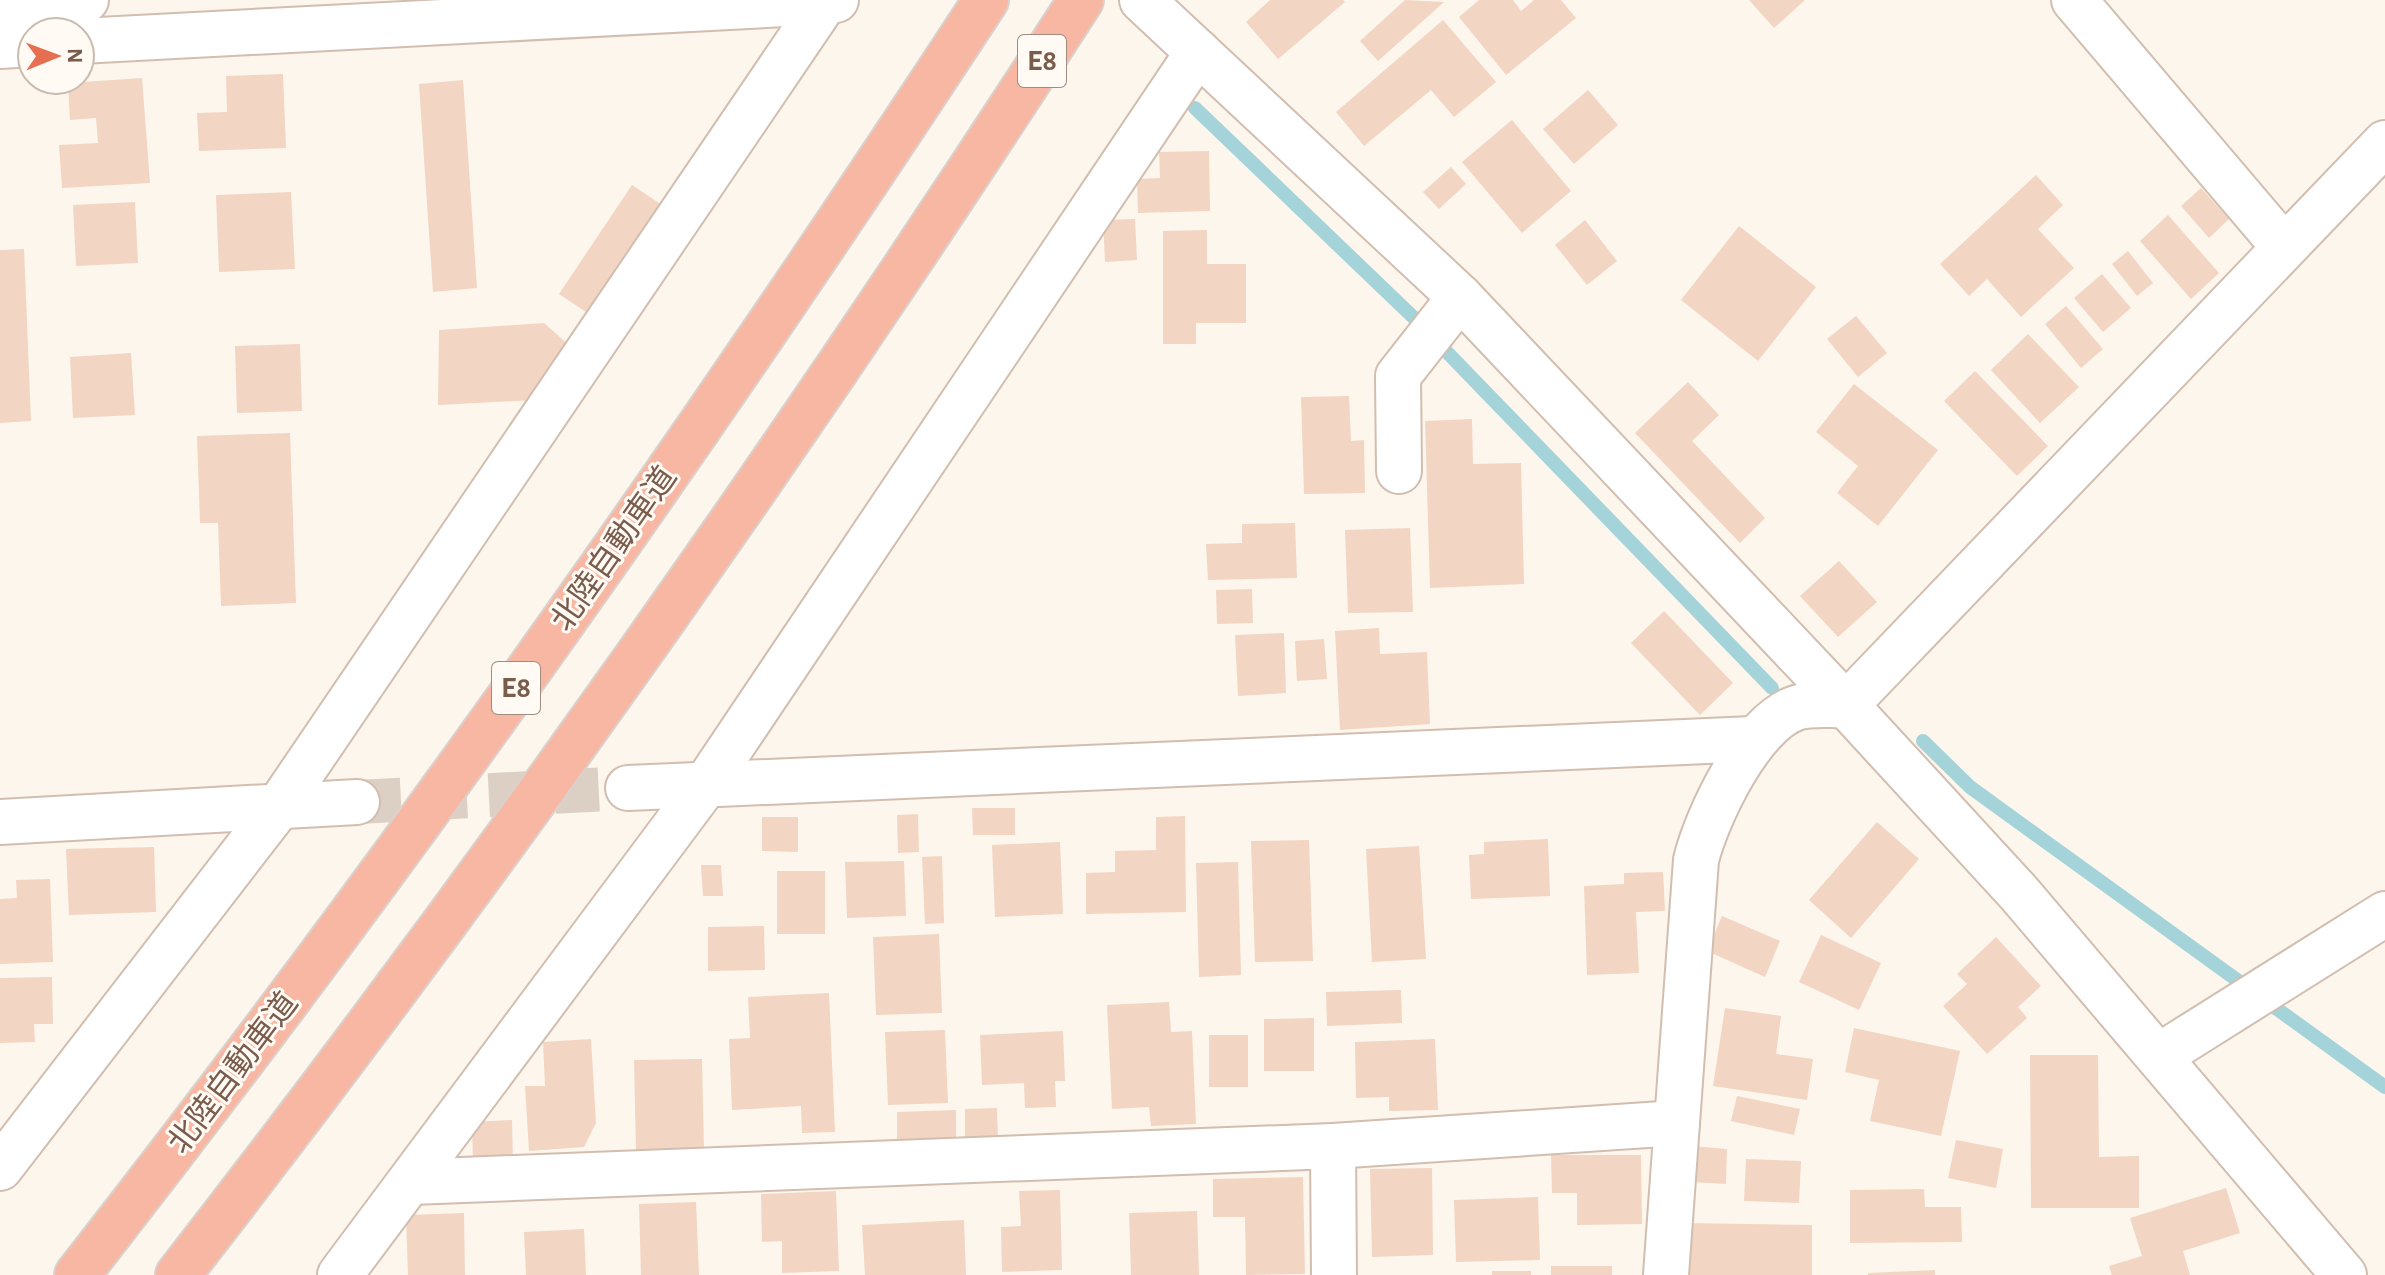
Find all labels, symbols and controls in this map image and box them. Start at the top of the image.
north arrow [16,16,96,96]
road number: E8 [1018,35,1066,87]
text: N [64,48,86,64]
street label: 北陸自動車道 [544,460,682,637]
road number: E8 [492,662,540,714]
street label: 北陸自動車道 [161,985,304,1159]

